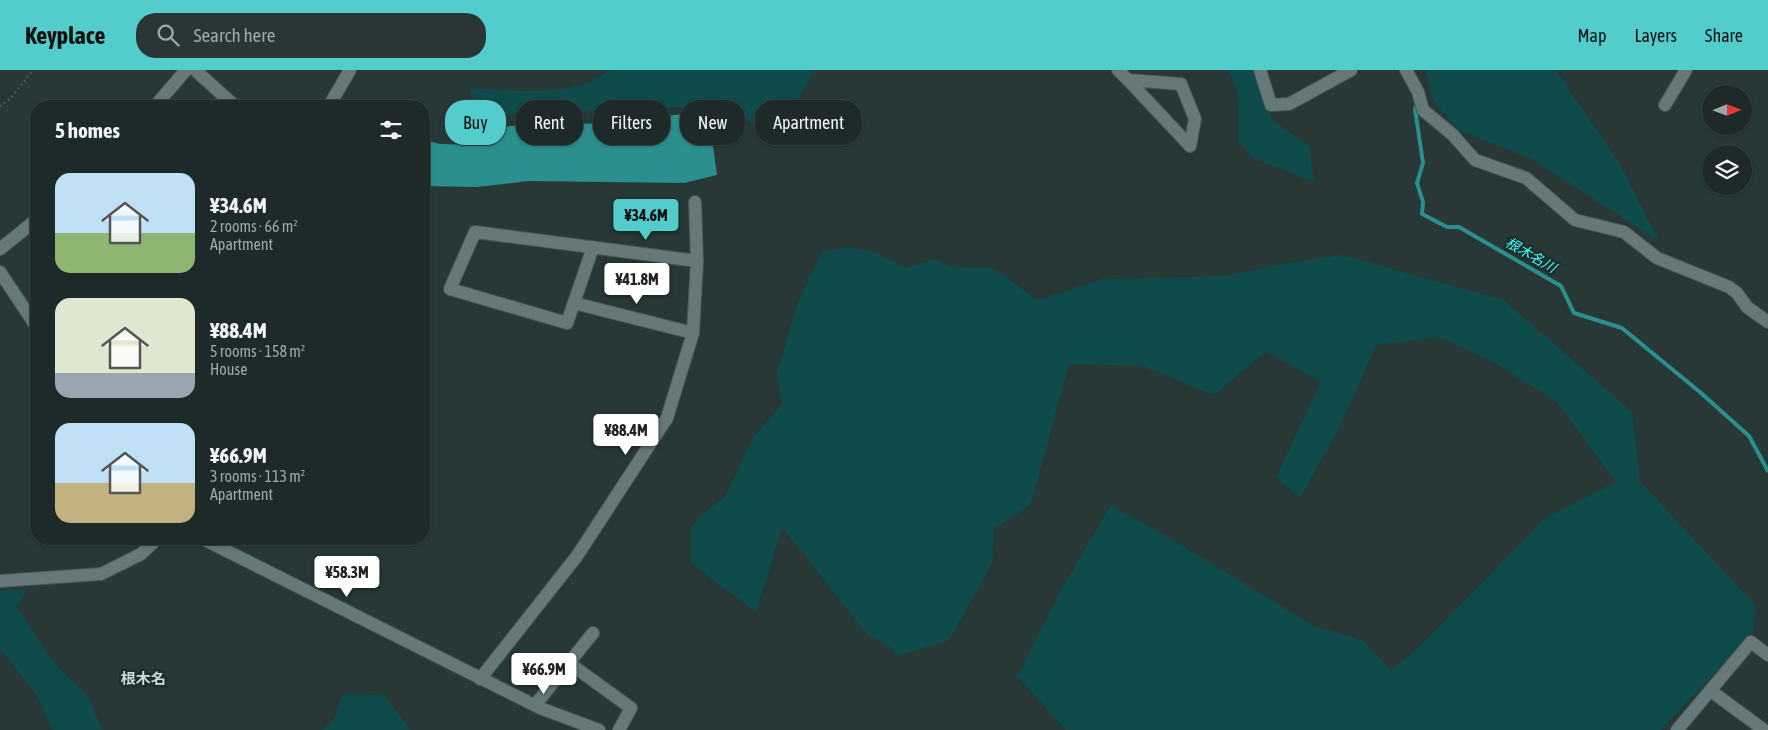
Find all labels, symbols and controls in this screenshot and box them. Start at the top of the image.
search box [136,13,486,58]
icon: search [154,21,182,49]
text: Keyplace [25,22,106,49]
text: Search here [194,24,275,46]
text: Map [1577,25,1606,46]
text: Layers [1634,25,1677,46]
text: Share [1705,25,1743,46]
north arrow [1702,85,1752,135]
map controls [1702,85,1752,195]
chip: Buy [445,100,506,145]
chip: Rent [516,100,583,145]
chip: Filters [593,100,670,145]
chip: New [680,100,745,145]
chip: Apartment [755,100,862,145]
icon: filters [377,116,405,144]
text: 5 homes [55,118,120,142]
button: layers [1702,145,1752,195]
icon: home [95,193,155,253]
text: ¥34.6M [210,193,267,217]
pin: ¥34.6M [605,198,687,241]
text: ¥34.6M [624,206,668,224]
text: 2 rooms · 66 m² [210,217,298,235]
water label: 根木名川 [1503,234,1561,277]
text: Apartment [210,235,273,253]
pin: ¥41.8M [596,262,678,305]
text: ¥41.8M [615,270,659,288]
icon: home [95,318,155,378]
text: ¥88.4M [210,318,267,342]
text: 5 rooms · 158 m² [210,342,305,360]
text: House [210,360,247,378]
pin: ¥88.4M [585,414,667,456]
text: ¥88.4M [604,421,648,439]
icon: home [95,443,155,503]
text: ¥66.9M [210,443,267,467]
text: 3 rooms · 113 m² [210,467,305,485]
text: Apartment [210,485,273,503]
pin: ¥58.3M [306,556,388,598]
text: ¥58.3M [325,563,369,581]
pin: ¥66.9M [503,652,585,695]
text: ¥66.9M [522,660,566,678]
district label: 根木名 [120,670,166,687]

